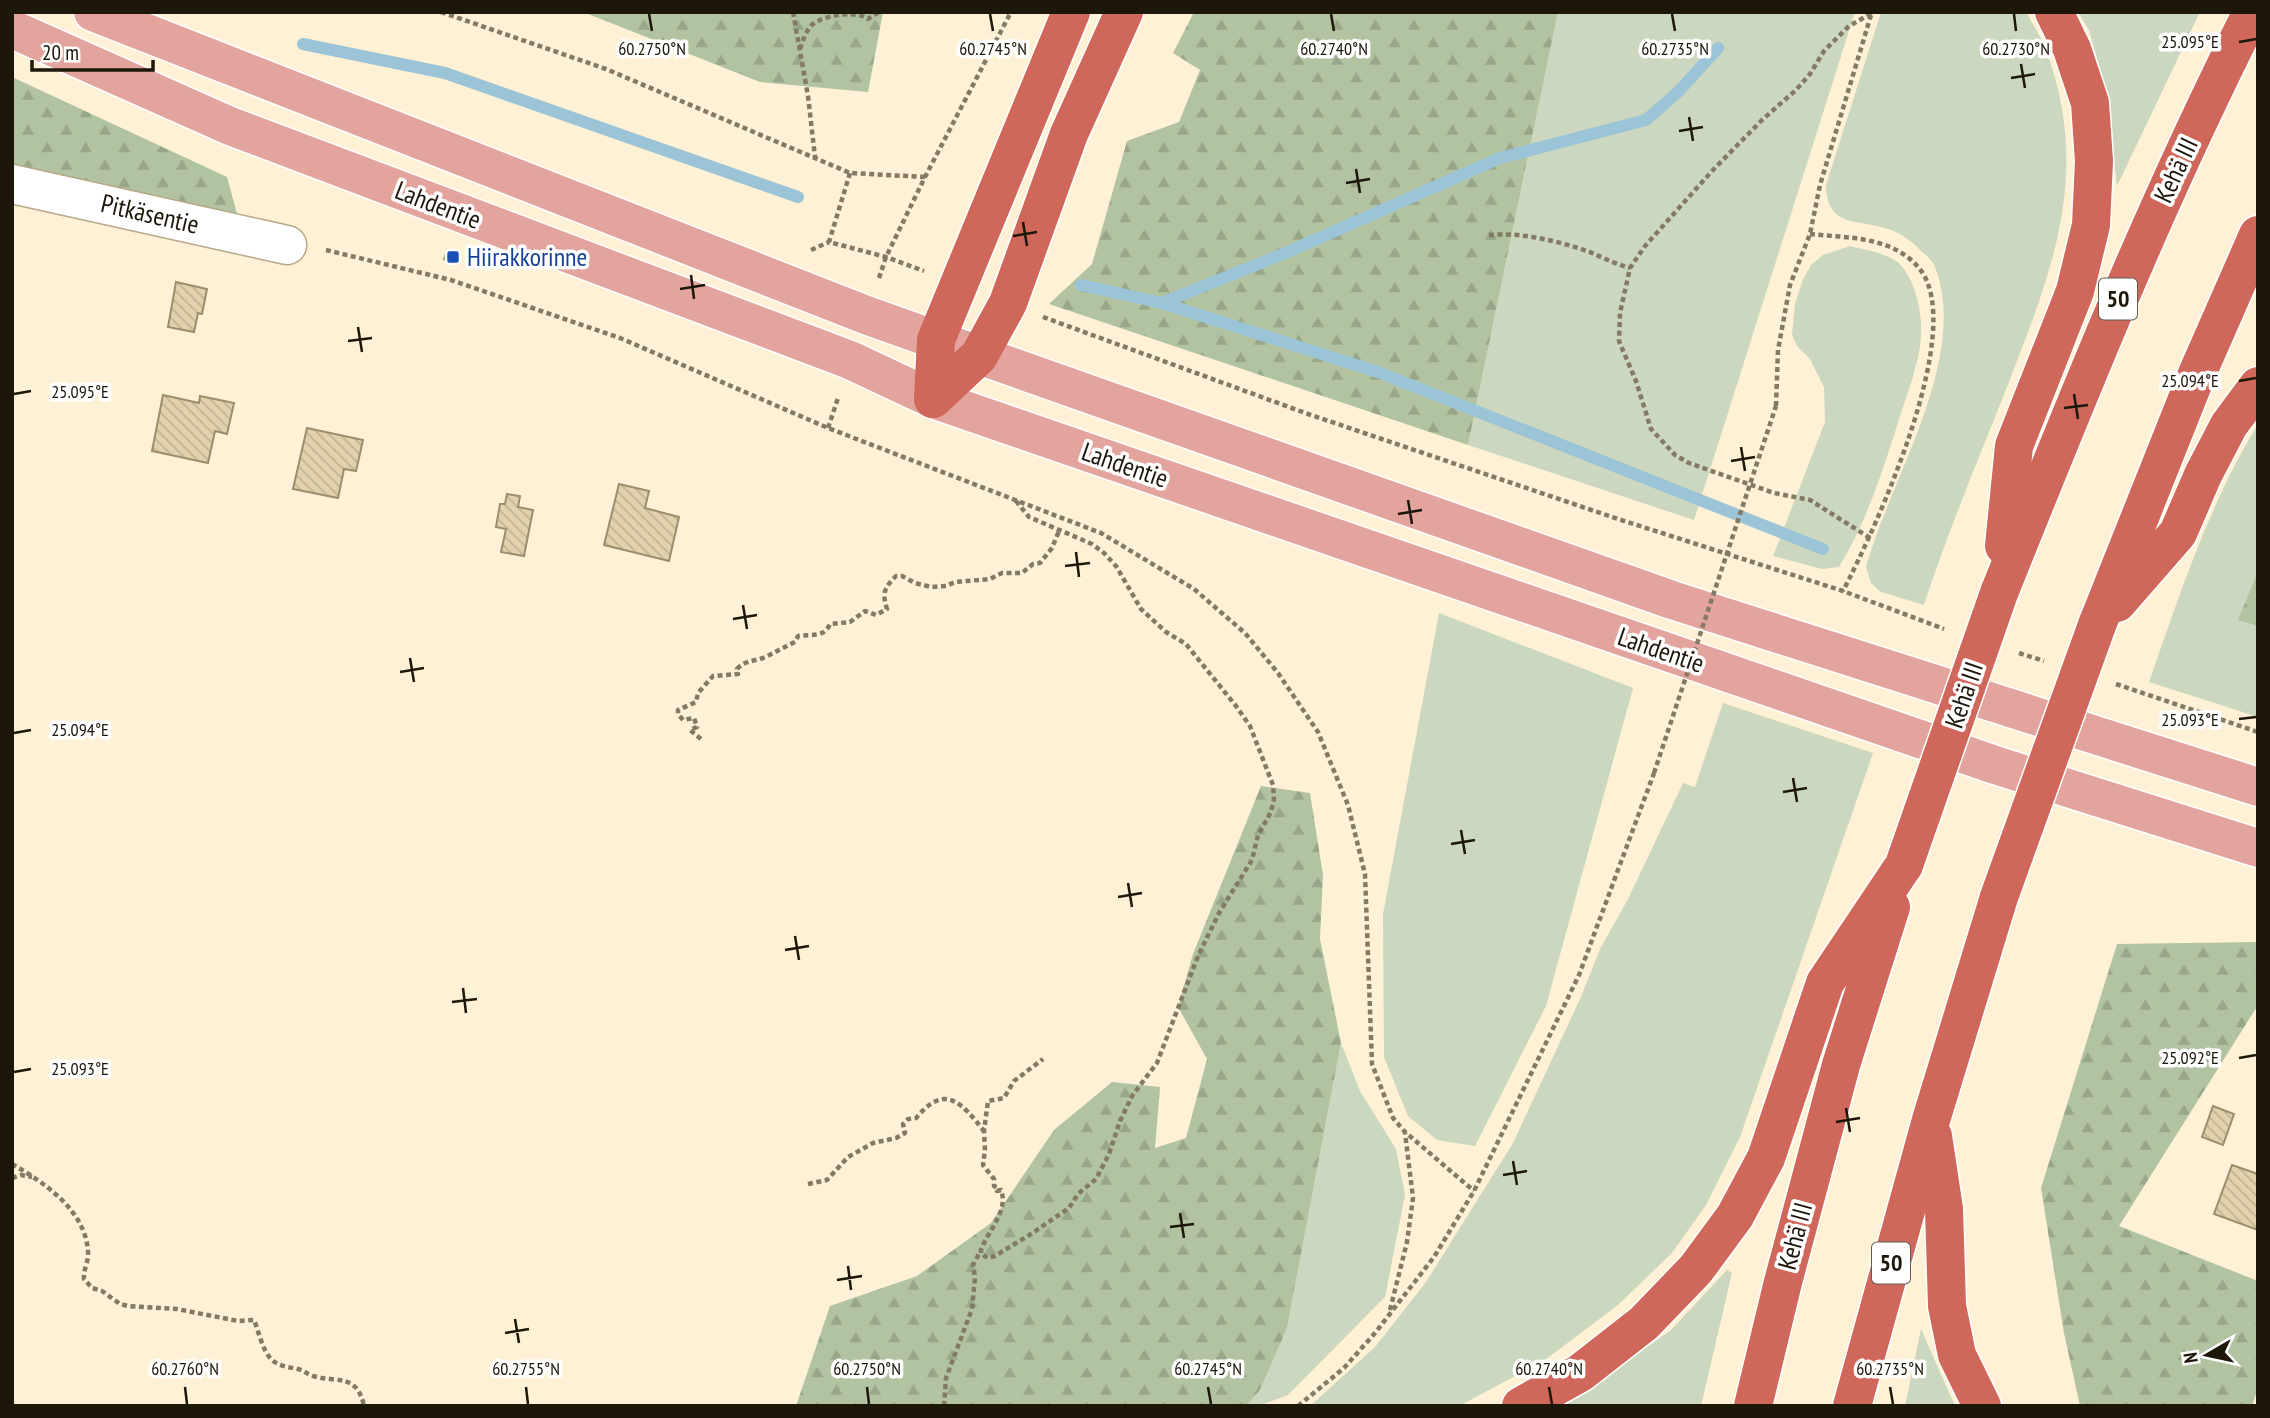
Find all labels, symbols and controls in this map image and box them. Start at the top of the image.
scale bar [32,28,152,72]
text: 25.095°E [2161,30,2219,53]
text: 60.2750°N [618,37,686,60]
text: 60.2745°N [959,37,1027,60]
text: 60.2740°N [1300,37,1368,60]
text: 60.2735°N [1641,37,1709,60]
text: 60.2730°N [1982,37,2050,60]
text: 20 m [42,39,79,66]
street label: Kehä III [2146,132,2205,208]
street label: Lahdentie [391,173,486,236]
street label: Pitkäsentie [98,186,202,241]
place label: Hiirakkorinne [467,240,587,273]
marker: Hiirakkorinne [445,249,461,265]
road number: 50 [2099,278,2137,320]
text: 25.094°E [2161,369,2219,392]
text: 25.095°E [51,380,109,403]
street label: Lahdentie [1078,434,1173,495]
street label: Lahdentie [1614,619,1709,680]
street label: Kehä III [1937,657,1990,732]
text: 25.093°E [2161,708,2219,731]
text: 25.094°E [51,718,109,741]
text: 25.092°E [2161,1046,2219,1069]
text: 25.093°E [51,1057,109,1080]
street label: Kehä III [1770,1199,1819,1273]
road number: 50 [1872,1242,1910,1283]
north arrow [2172,1320,2242,1390]
text: N [2178,1351,2203,1365]
text: 60.2760°N [151,1357,219,1380]
text: 60.2755°N [492,1357,560,1380]
text: 60.2750°N [833,1357,901,1380]
text: 60.2745°N [1174,1357,1242,1380]
text: 60.2740°N [1515,1357,1583,1380]
text: 60.2735°N [1856,1357,1924,1380]

